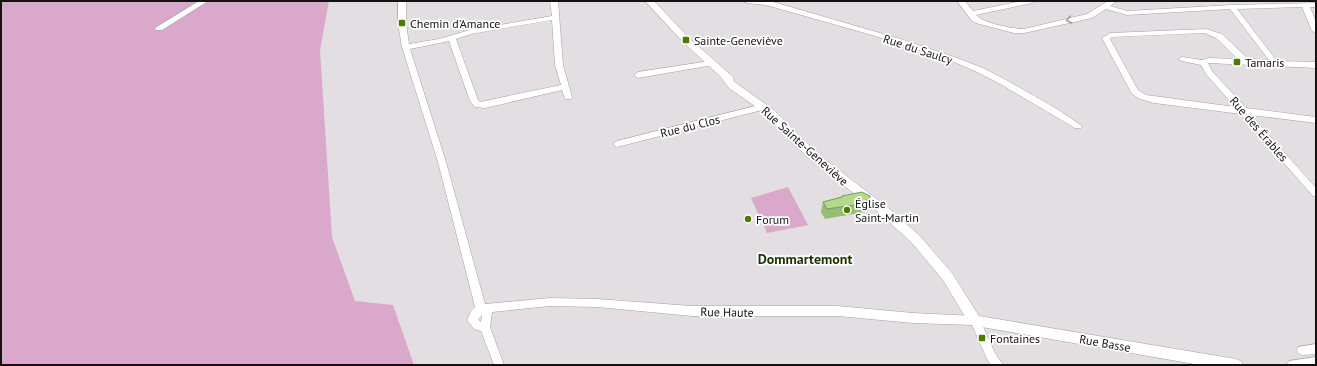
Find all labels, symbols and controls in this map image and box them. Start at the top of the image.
place label: Chemin d'Amance [410,16,500,31]
one-way arrow [1065,16,1072,24]
marker: Chemin d'Amance [397,18,407,28]
street label: Rue du Saulcy [881,31,955,67]
place label: Sainte-Geneviève [694,33,783,48]
marker: Sainte-Geneviève [681,35,691,45]
place label: Tamaris [1245,55,1284,70]
marker: Tamaris [1232,57,1242,67]
street label: Rue des Érables [1227,93,1291,165]
street label: Rue Sainte-Geneviève [758,103,852,189]
street label: Rue du Clos [659,111,721,141]
place label: Église Saint-Martin [855,196,919,225]
marker: Église Saint-Martin [842,205,852,215]
place label: Forum [756,212,789,227]
marker: Forum [743,214,753,224]
district label: Dommartemont [758,250,852,268]
street label: Rue Haute [700,304,754,320]
place label: Fontaines [990,331,1040,346]
street label: Rue Basse [1078,331,1132,355]
marker: Fontaines [977,333,987,343]

